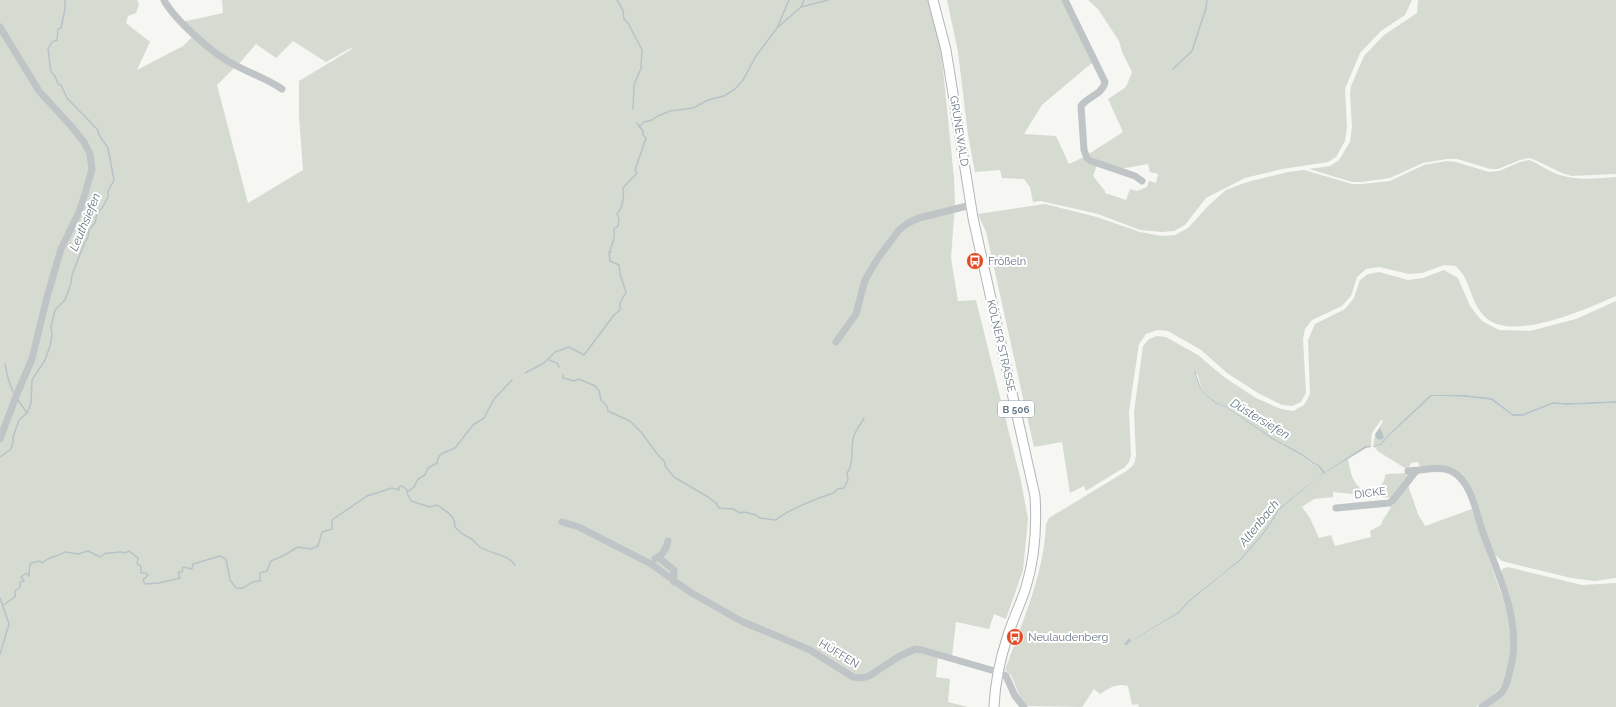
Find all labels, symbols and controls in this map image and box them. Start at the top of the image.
street label: GRUNEWALD [947,95,971,167]
water label: Leuthsiefen [67,191,104,253]
bus stop icon: Frößeln [965,251,985,271]
place label: Frößeln [988,255,1026,268]
street label: KÖLNER STRASSE [984,299,1018,394]
water label: Düstersiefen [1228,396,1292,442]
road number: B 506 [998,401,1034,417]
street label: DICKE [1353,484,1387,502]
water label: Altenbach [1236,497,1282,550]
bus stop icon: Neulaudenberg [1005,627,1025,647]
place label: Neulaudenberg [1028,631,1108,644]
street label: HÜFFEN [817,637,861,671]

